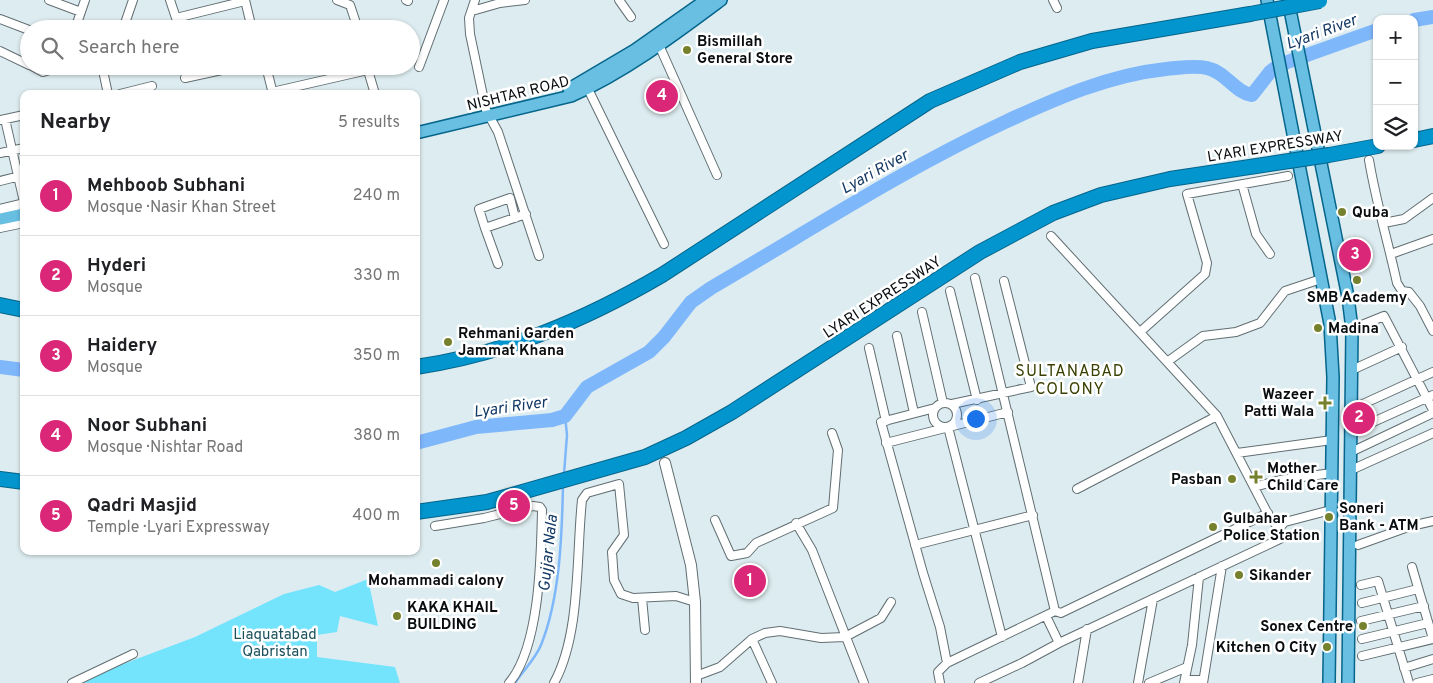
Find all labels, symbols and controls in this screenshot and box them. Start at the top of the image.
water label: Lyari River [1283,10,1362,55]
map controls [1373,15,1418,150]
button: + [1373,15,1418,60]
search box [20,20,420,75]
place label: Bismillah General Store [697,33,793,69]
icon: search [38,34,66,62]
text: Search here [78,36,180,60]
marker: Bismillah General Store [681,44,693,56]
button: − [1373,60,1418,105]
street label: NISHTAR ROAD [465,73,572,116]
pin: 4 [646,77,678,115]
button: layers [1373,105,1418,150]
text: Nearby [40,109,111,136]
text: 5 results [338,113,400,133]
street label: LYARI EXPRESSWAY [1206,127,1345,168]
water label: Lyari River [838,145,914,199]
text: Mehboob Subhani [87,174,245,198]
text: 1 [53,186,59,206]
text: 240 m [353,186,400,206]
text: Mosque · Nasir Khan Street [87,198,276,218]
place label: Quba [1352,204,1389,223]
marker: Quba [1336,206,1348,218]
pin: 3 [1339,236,1371,274]
street label: LYARI EXPRESSWAY [820,253,946,344]
text: Hyderi [87,254,146,278]
text: 2 [51,266,61,286]
text: 330 m [353,266,400,286]
marker: SMB Academy [1351,274,1363,286]
text: Mosque [87,278,143,298]
place label: SMB Academy [1307,289,1408,308]
place label: Madina [1328,320,1379,339]
marker: Madina [1312,322,1324,334]
place label: Rehmani Garden Jammat Khana [458,325,574,361]
text: Haidery [87,334,157,358]
marker: Rehmani Garden Jammat Khana [442,336,454,348]
text: 3 [51,346,61,366]
text: 350 m [353,346,400,366]
text: Mosque [87,358,143,378]
district label: SULTANABAD COLONY [1015,362,1125,400]
place label: Wazeer Patti Wala [1244,386,1315,422]
water label: Lyari River [472,393,550,423]
marker: Wazeer Patti Wala [1318,396,1332,410]
pin: 2 [1343,399,1375,437]
your location [963,406,989,432]
text: Noor Subhani [87,414,207,438]
text: 4 [51,426,61,446]
text: 380 m [353,426,400,446]
text: Mosque · Nishtar Road [87,438,243,458]
place label: Mother Child Care [1267,460,1339,496]
marker: Mother Child Care [1249,470,1263,484]
place label: Pasban [1171,471,1222,490]
marker: Pasban [1226,473,1238,485]
pin: 5 [498,487,530,525]
text: Qadri Masjid [87,494,197,518]
place label: Soneri Bank - ATM [1339,500,1419,536]
text: 5 [51,506,61,526]
text: 400 m [352,506,400,526]
place label: Gulbahar Police Station [1223,510,1320,546]
marker: Soneri Bank - ATM [1323,511,1335,523]
water label: Gujjar Nala [535,513,563,593]
text: Temple · Lyari Expressway [87,518,270,538]
marker: Gulbahar Police Station [1207,521,1219,533]
marker: Mohammadi calony [430,557,442,569]
pin: 1 [734,562,766,600]
place label: Sikander [1249,567,1312,586]
marker: Sikander [1233,569,1245,581]
place label: Mohammadi calony [368,572,504,591]
place label: KAKA KHAIL BUILDING [407,599,498,635]
marker: KAKA KHAIL BUILDING [391,610,403,622]
place label: Sonex Centre [1260,618,1353,637]
marker: Sonex Centre [1357,620,1369,632]
park label: Liaquatabad Qabristan [233,626,317,662]
place label: Kitchen O City [1216,639,1317,658]
marker: Kitchen O City [1321,641,1333,653]

